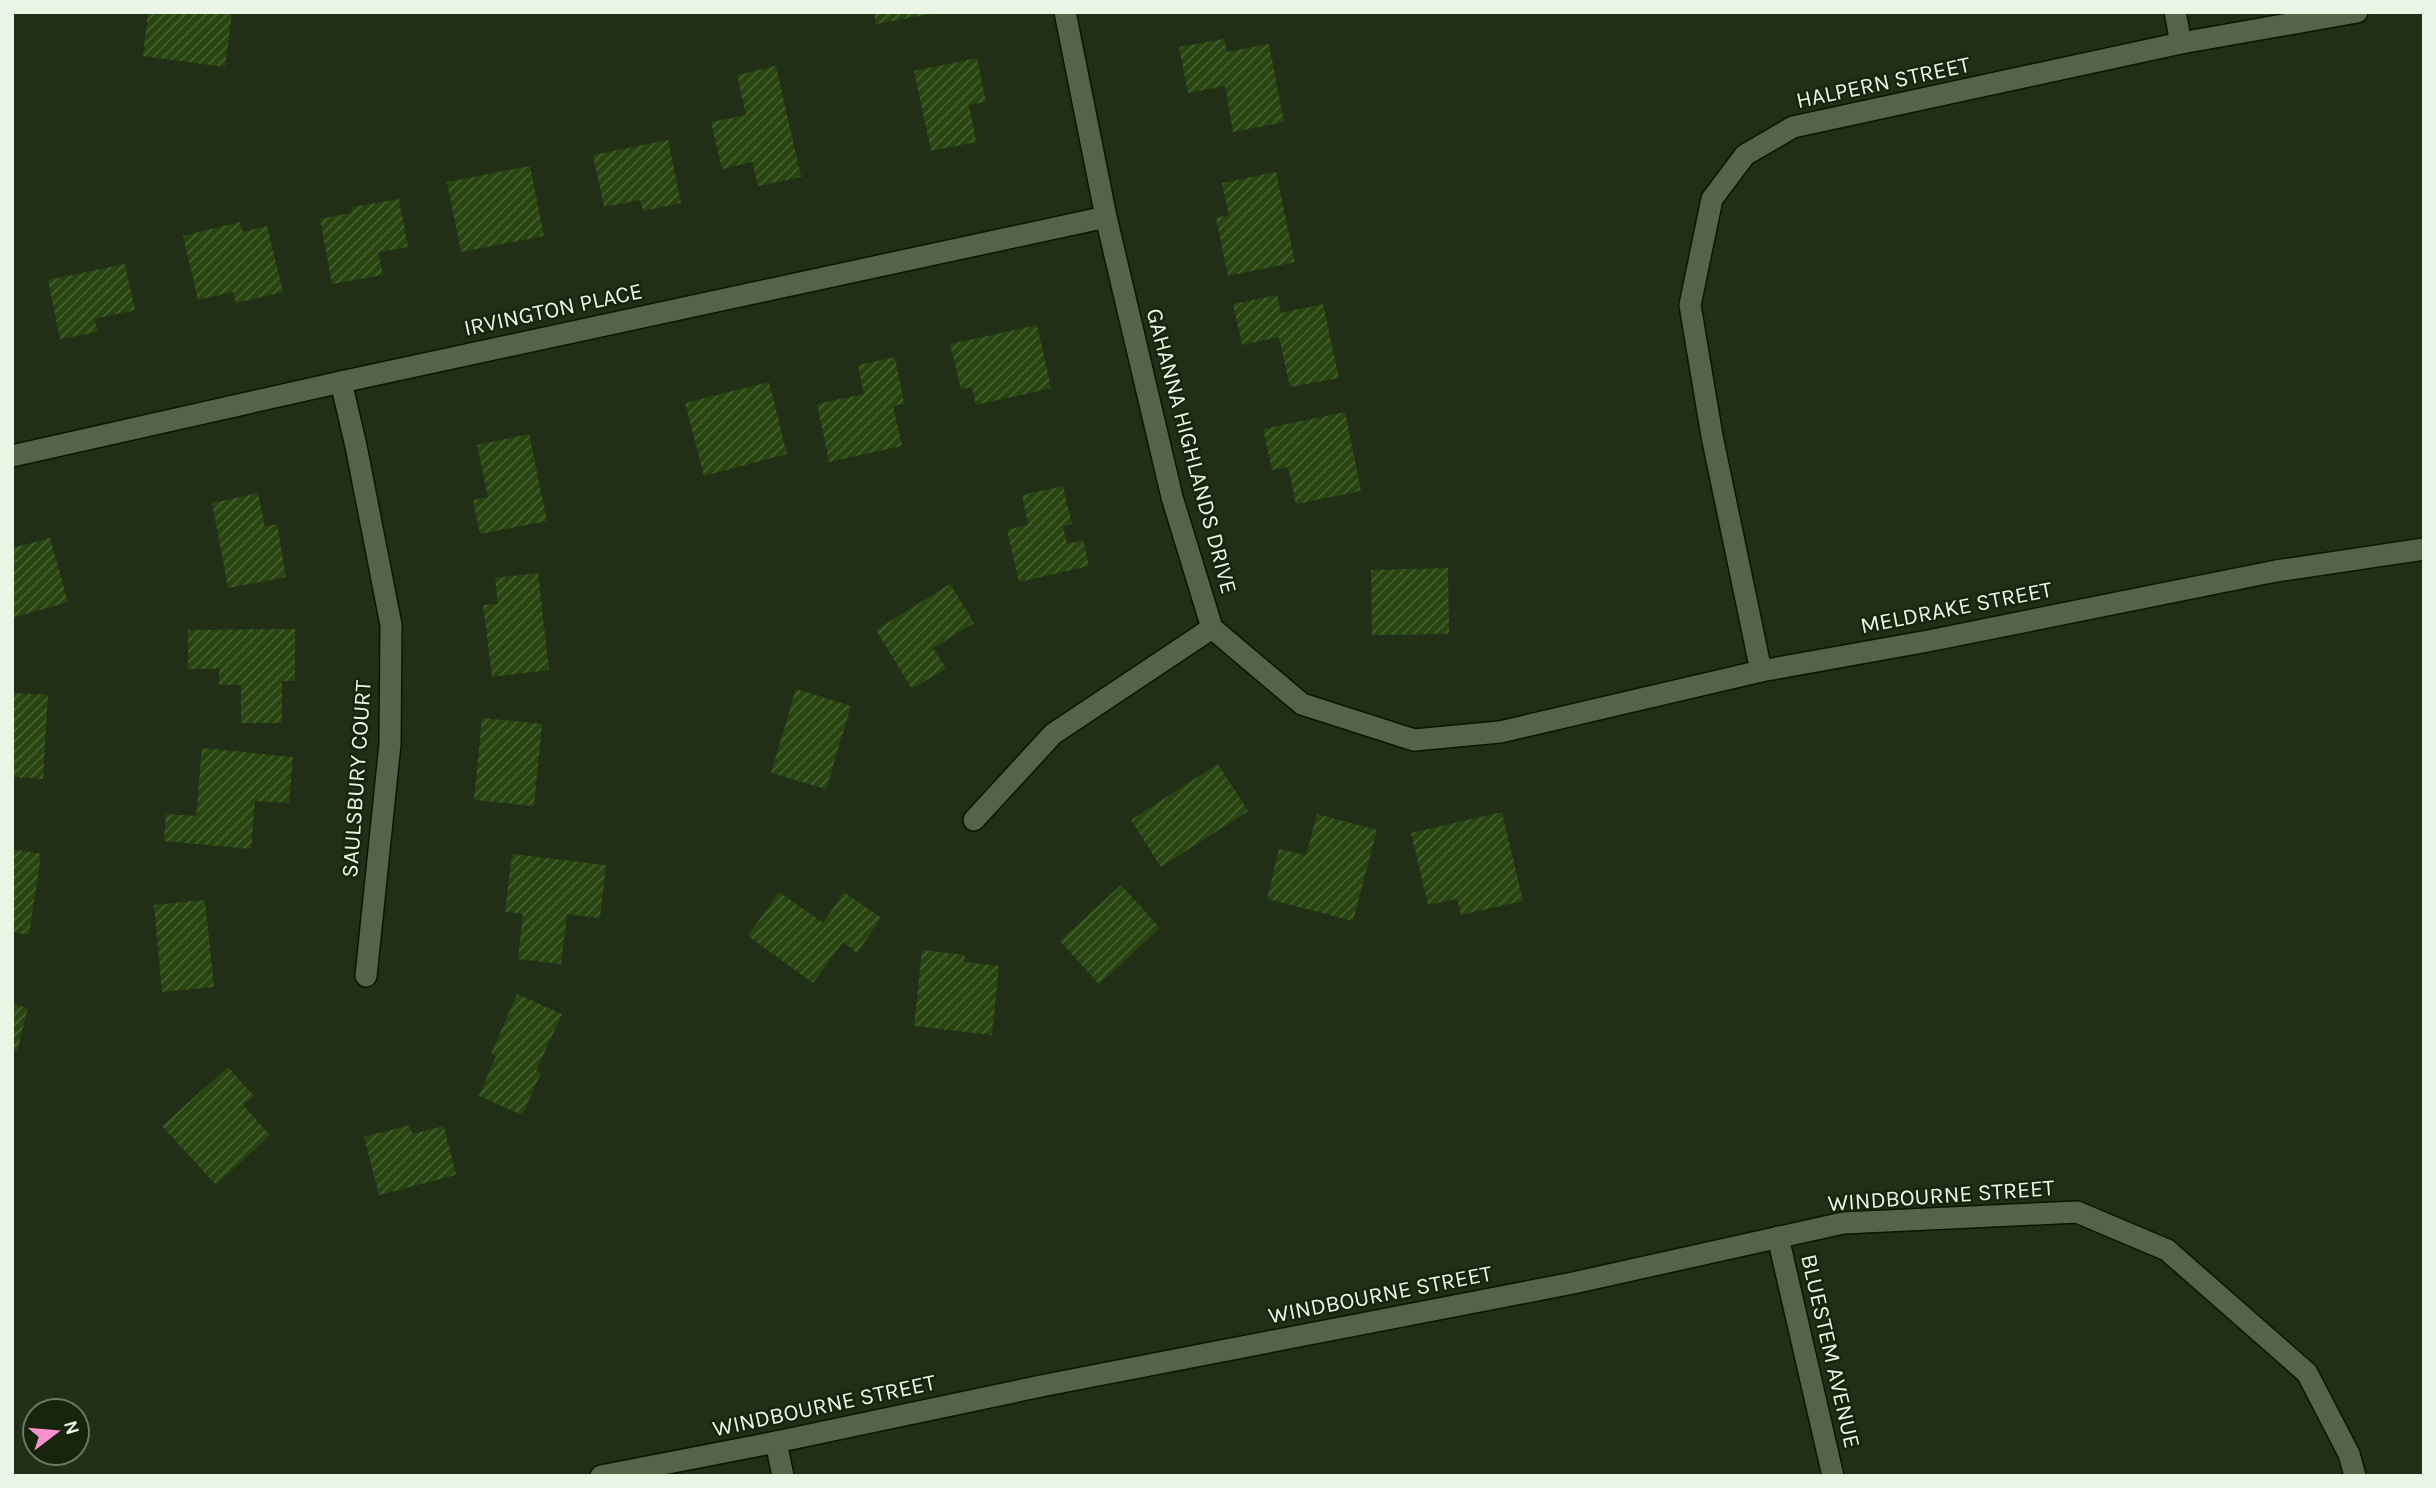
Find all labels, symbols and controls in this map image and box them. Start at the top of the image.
street label: HALPERN STREET [1794,51,1973,114]
street label: IRVINGTON PLACE [461,277,645,342]
street label: GAHANNA HIGHLANDS DRIVE [1140,305,1243,597]
street label: MELDRAKE STREET [1858,576,2055,639]
street label: SAULSBURY COURT [336,679,377,879]
street label: WINDBOURNE STREET [1827,1174,2056,1217]
street label: BLUESTEM AVENUE [1795,1251,1866,1451]
street label: WINDBOURNE STREET [1266,1259,1495,1329]
street label: WINDBOURNE STREET [710,1369,938,1442]
north arrow [21,1397,91,1467]
text: N [59,1418,84,1437]

